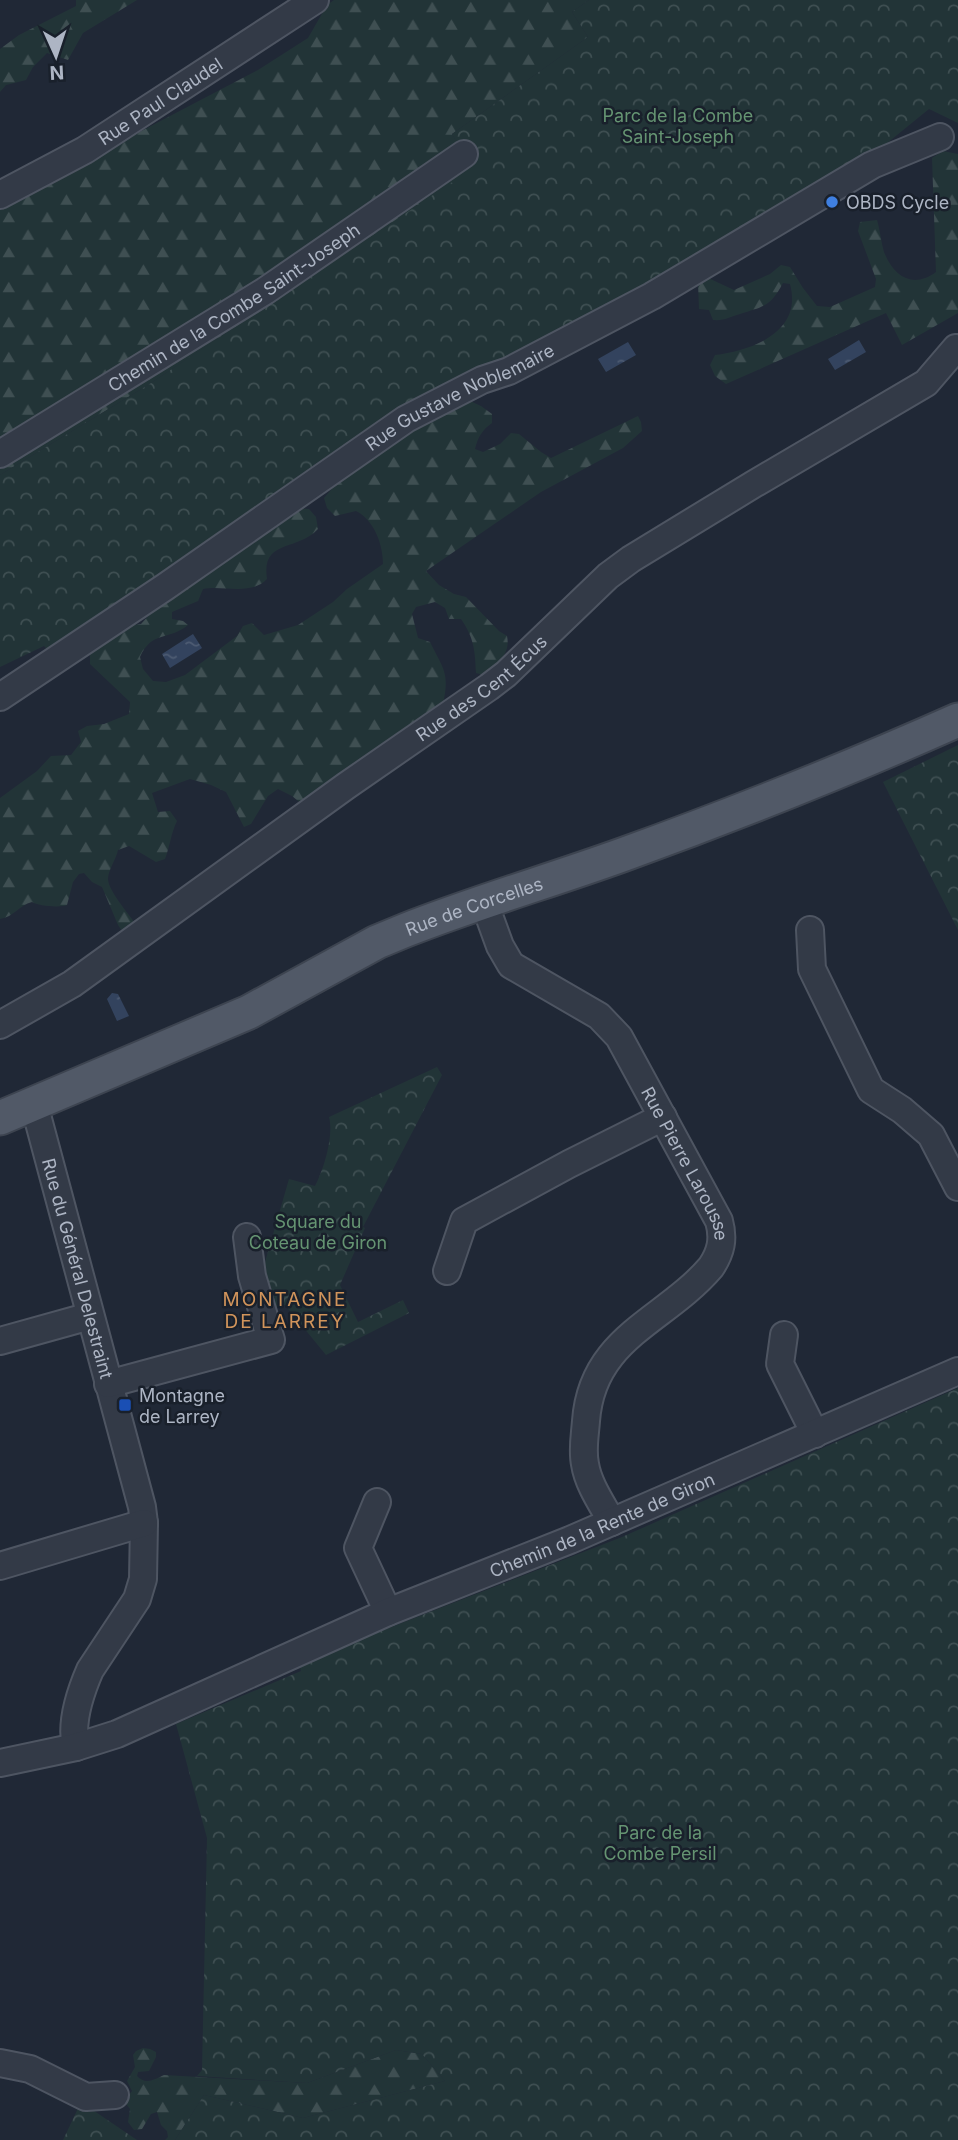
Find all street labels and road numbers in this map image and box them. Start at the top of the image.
street label: Rue Paul Claudel [94,53,226,149]
street label: Chemin de la Combe Saint-Joseph [104,219,364,396]
street label: Rue Gustave Noblemaire [361,339,557,455]
street label: Rue des Cent Écus [411,630,551,745]
street label: Rue de Corcelles [402,872,545,940]
street label: Rue Pierre Larousse [637,1083,732,1241]
street label: Rue du Général Delestraint [38,1156,118,1381]
street label: Chemin de la Rente de Giron [486,1468,718,1581]

